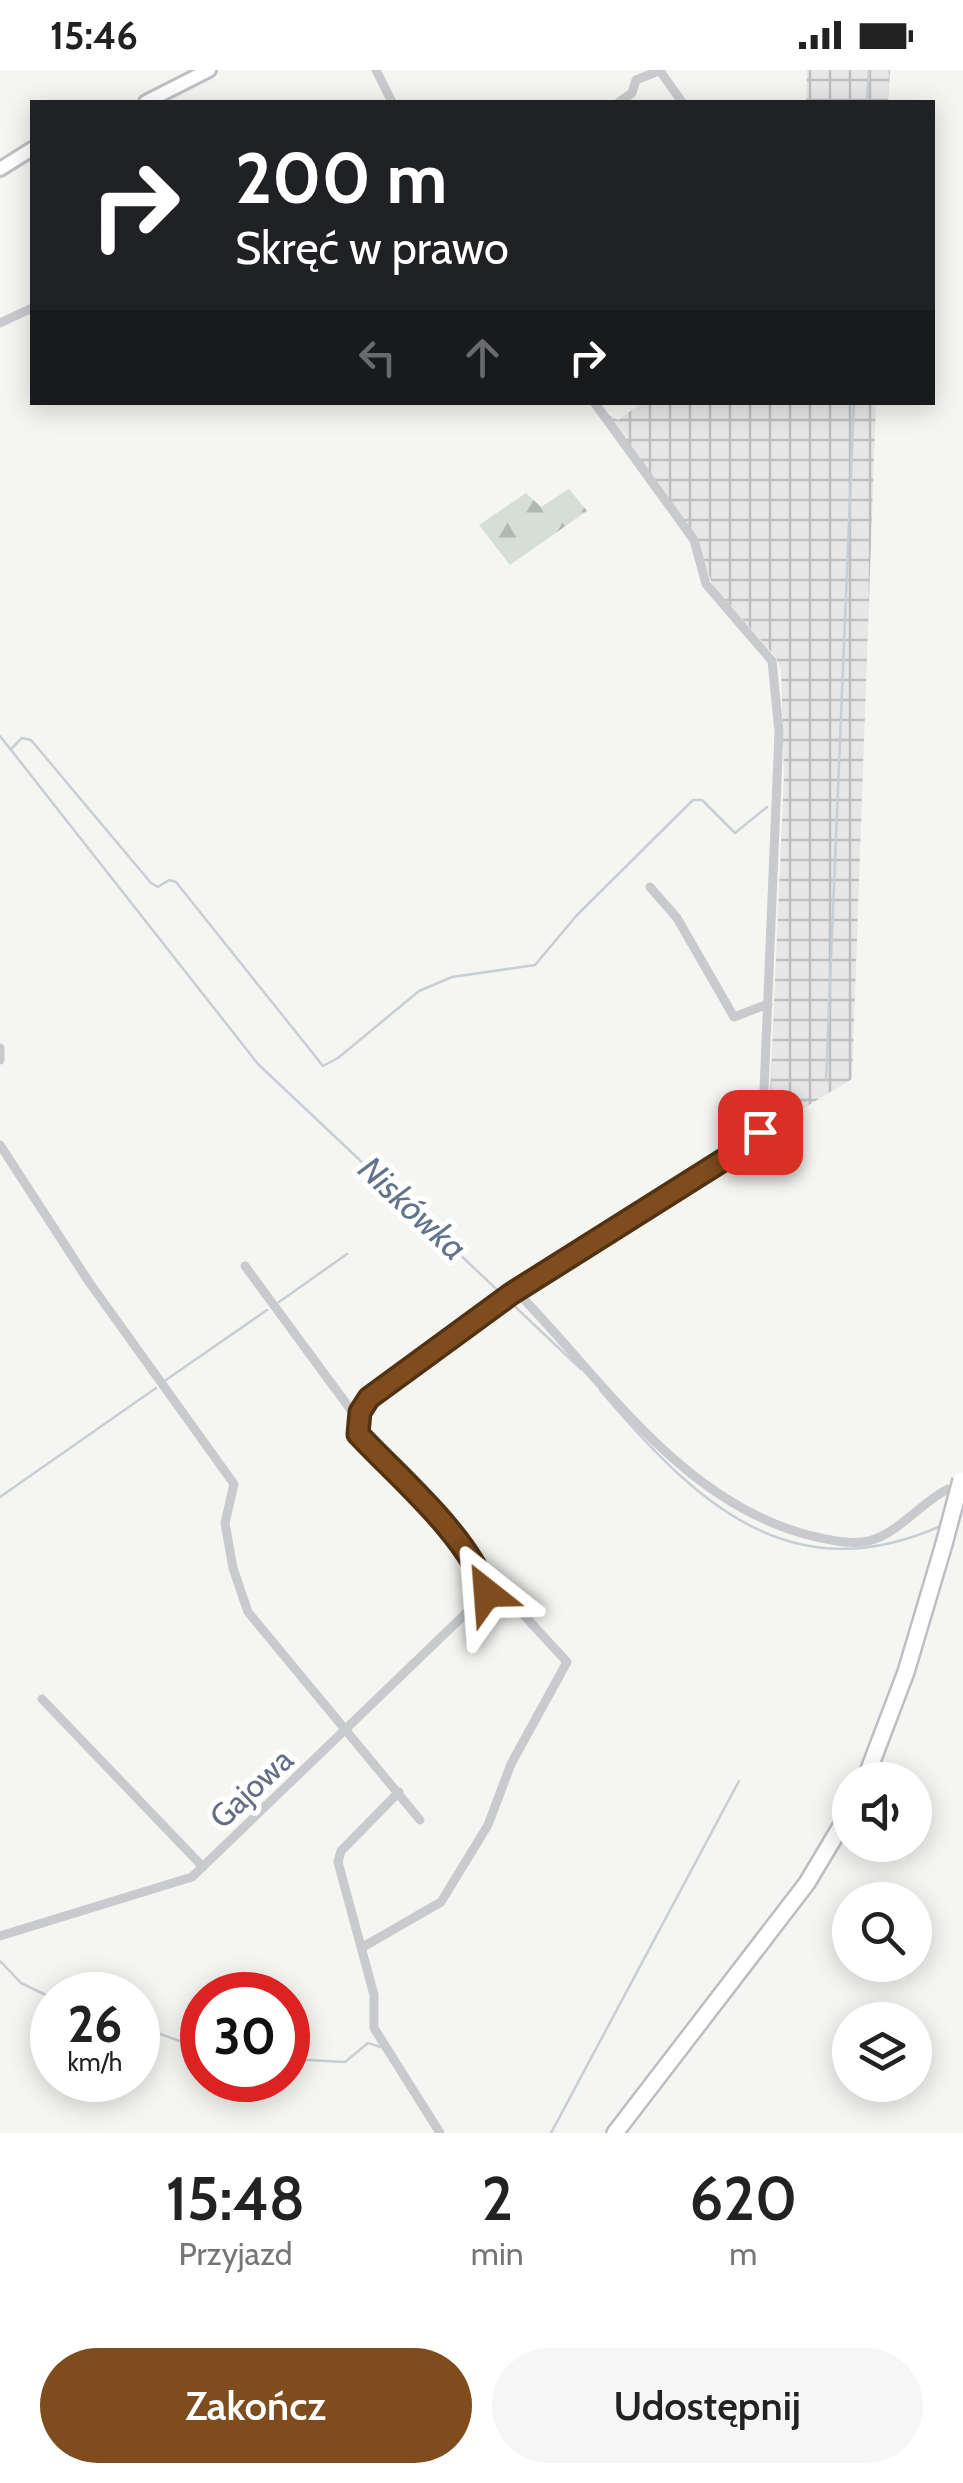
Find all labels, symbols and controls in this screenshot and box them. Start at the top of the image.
text: 15:46 [50,12,138,59]
text: 200 m [235,135,447,221]
icon: right [70,140,200,270]
text: Skręć w prawo [235,221,509,275]
icon: left [350,330,405,385]
icon: ahead [455,330,510,385]
icon: right [560,330,615,385]
pin [718,1090,803,1175]
icon: arrive [733,1105,788,1160]
water label: Niskówka [350,1147,476,1269]
position arrow [435,1541,539,1645]
street label: Gajowa [201,1739,301,1836]
map controls [832,1762,932,2102]
button: sound [832,1762,932,1862]
button: search [832,1882,932,1982]
speed limit sign: 30 [180,1972,310,2102]
text: 26 [68,1994,122,2055]
button: layers [832,2002,932,2102]
text: km/h [68,2047,122,2077]
text: 15:48 [166,2162,305,2235]
text: 2 [481,2162,513,2235]
text: 620 [689,2162,797,2235]
text: Przyjazd [178,2234,292,2273]
text: min [471,2234,524,2273]
text: m [729,2234,757,2273]
button: Zakończ [40,2348,472,2463]
button: Udostępnij [492,2348,923,2463]

